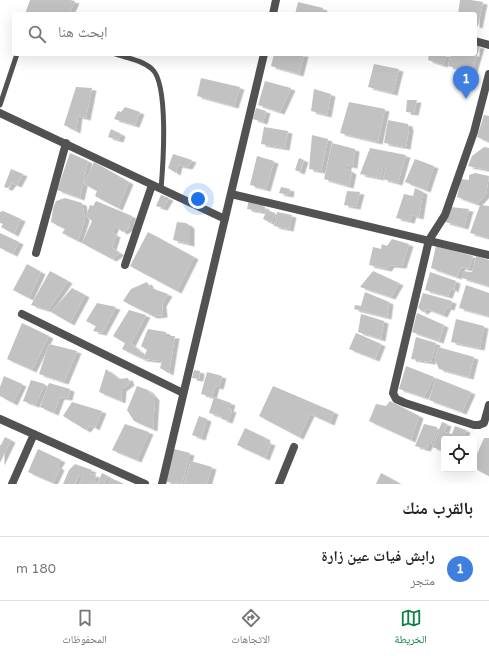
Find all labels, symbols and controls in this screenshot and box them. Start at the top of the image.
search box [12,12,477,56]
icon: search [26,23,48,45]
text: ابحث هنا [58,23,108,41]
pin: 1 [453,66,479,99]
your location [188,189,208,209]
map controls [441,436,477,472]
button: locate [441,436,477,472]
text: بالقرب منك [402,498,473,519]
text: رابش فيات عين زارة [321,547,435,565]
text: 180 m [16,561,56,577]
text: 1 [456,561,464,577]
text: متجر [410,573,435,589]
tab: المحفوظات [62,607,107,650]
tab: الاتجاهات [231,607,270,650]
tab: الخريطة [394,607,427,650]

